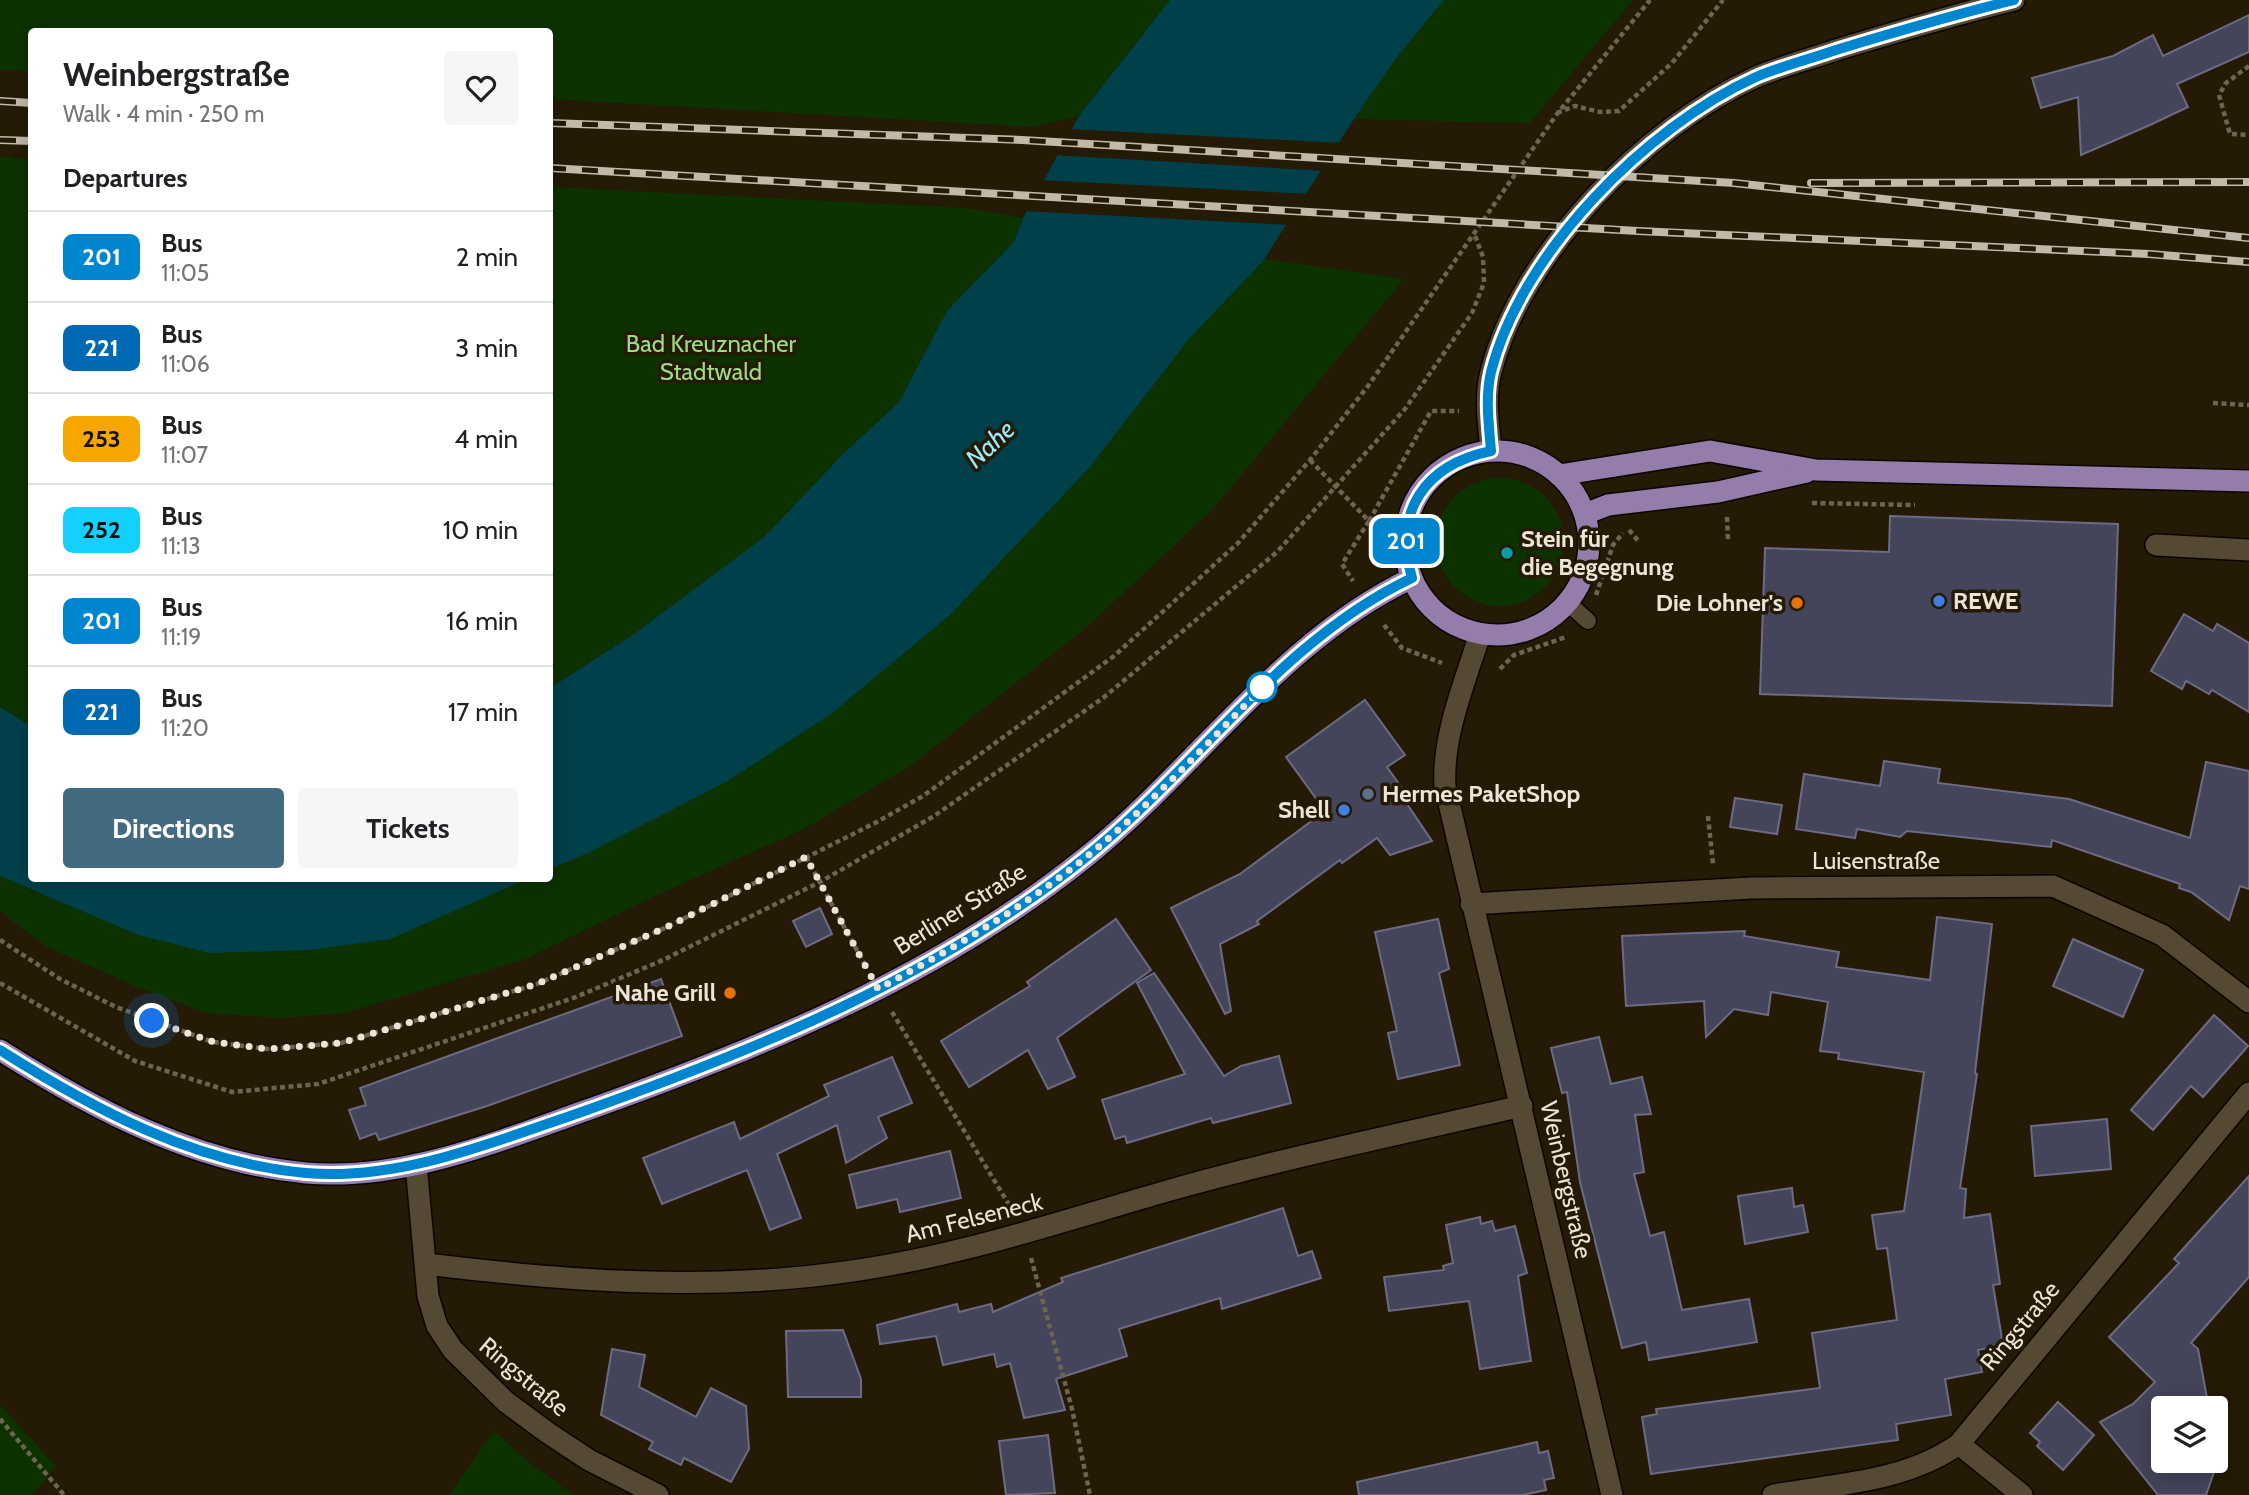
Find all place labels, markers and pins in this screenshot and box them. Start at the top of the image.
place label: Stein für die Begegnung [1521,524,1674,581]
marker: Stein für die Begegnung [1499,545,1515,561]
place label: REWE [1953,586,2018,615]
place label: Die Lohner's [1656,588,1783,617]
marker: REWE [1931,593,1947,609]
marker: Die Lohner's [1789,595,1805,611]
unlabelled marker [1247,672,1277,702]
place label: Hermes PaketShop [1382,779,1581,808]
marker: Hermes PaketShop [1360,786,1376,802]
place label: Shell [1278,795,1330,824]
marker: Shell [1336,802,1352,818]
place label: Nahe Grill [614,978,716,1007]
marker: Nahe Grill [722,985,738,1001]

